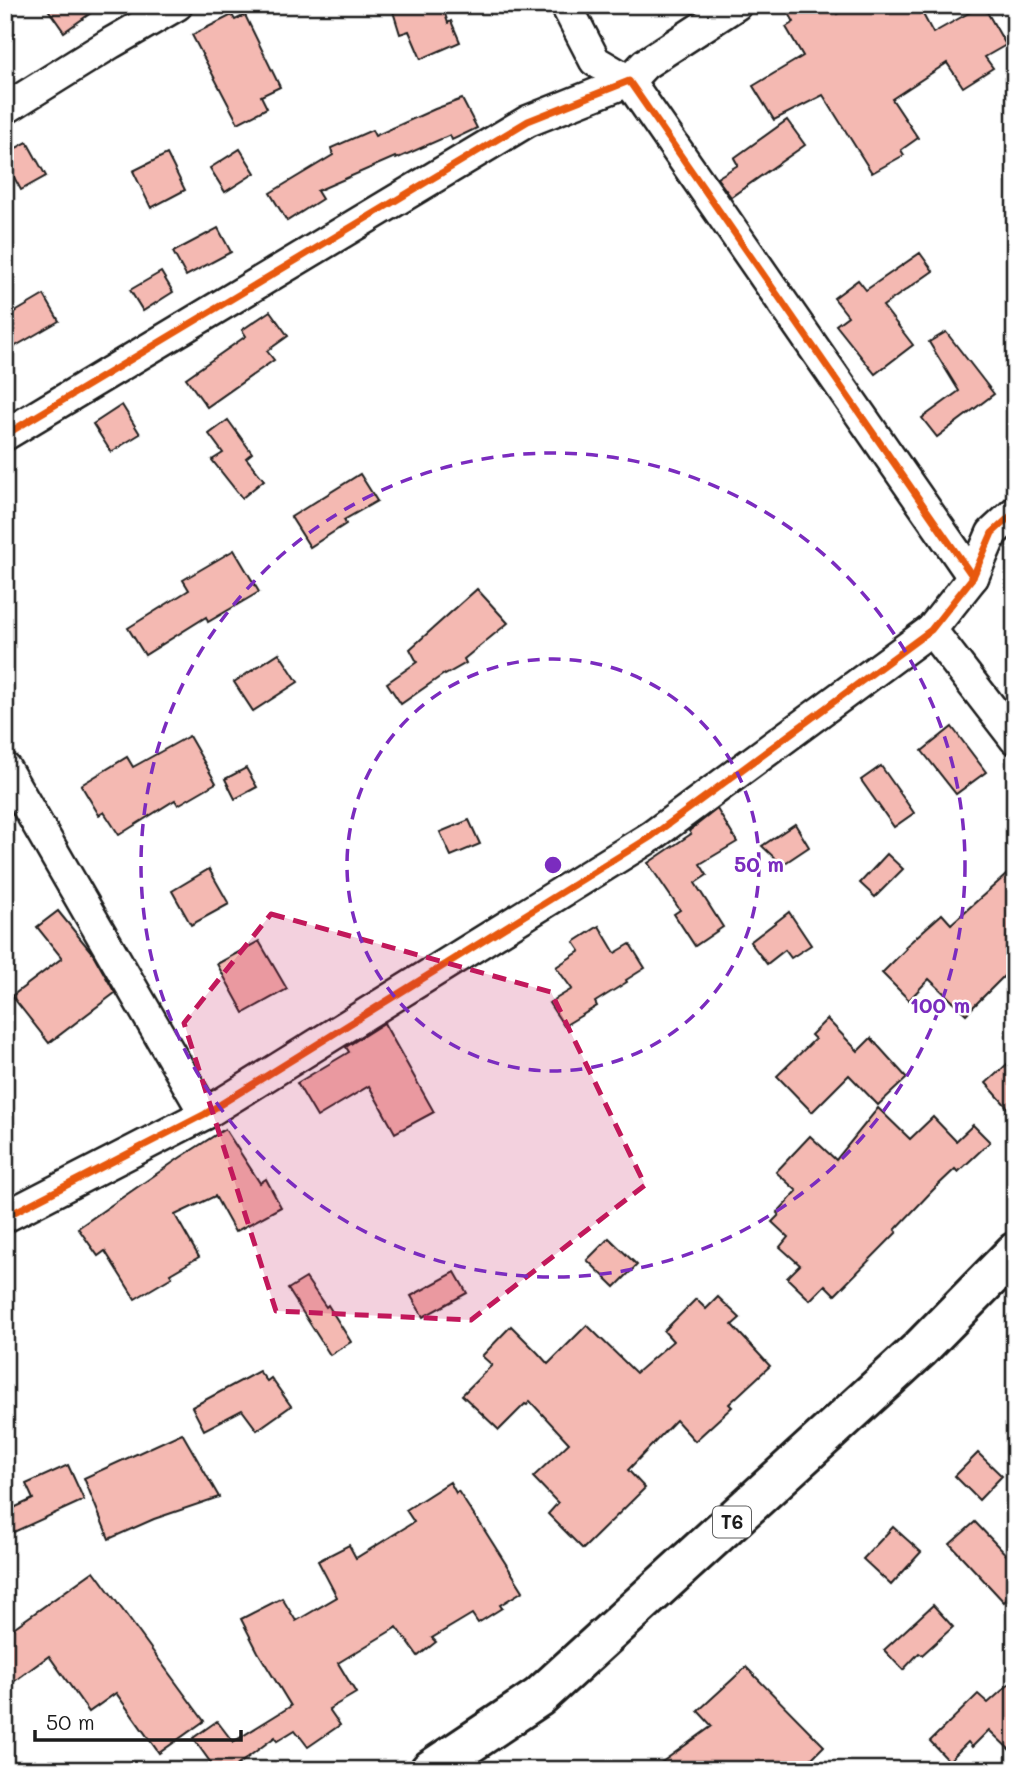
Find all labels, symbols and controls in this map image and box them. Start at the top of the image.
text: 50 m [734,850,784,877]
centre of rings [541,853,565,877]
text: 100 m [910,991,970,1018]
road number: T6 [713,1506,751,1538]
scale bar [35,1698,242,1742]
text: 50 m [46,1708,95,1735]

